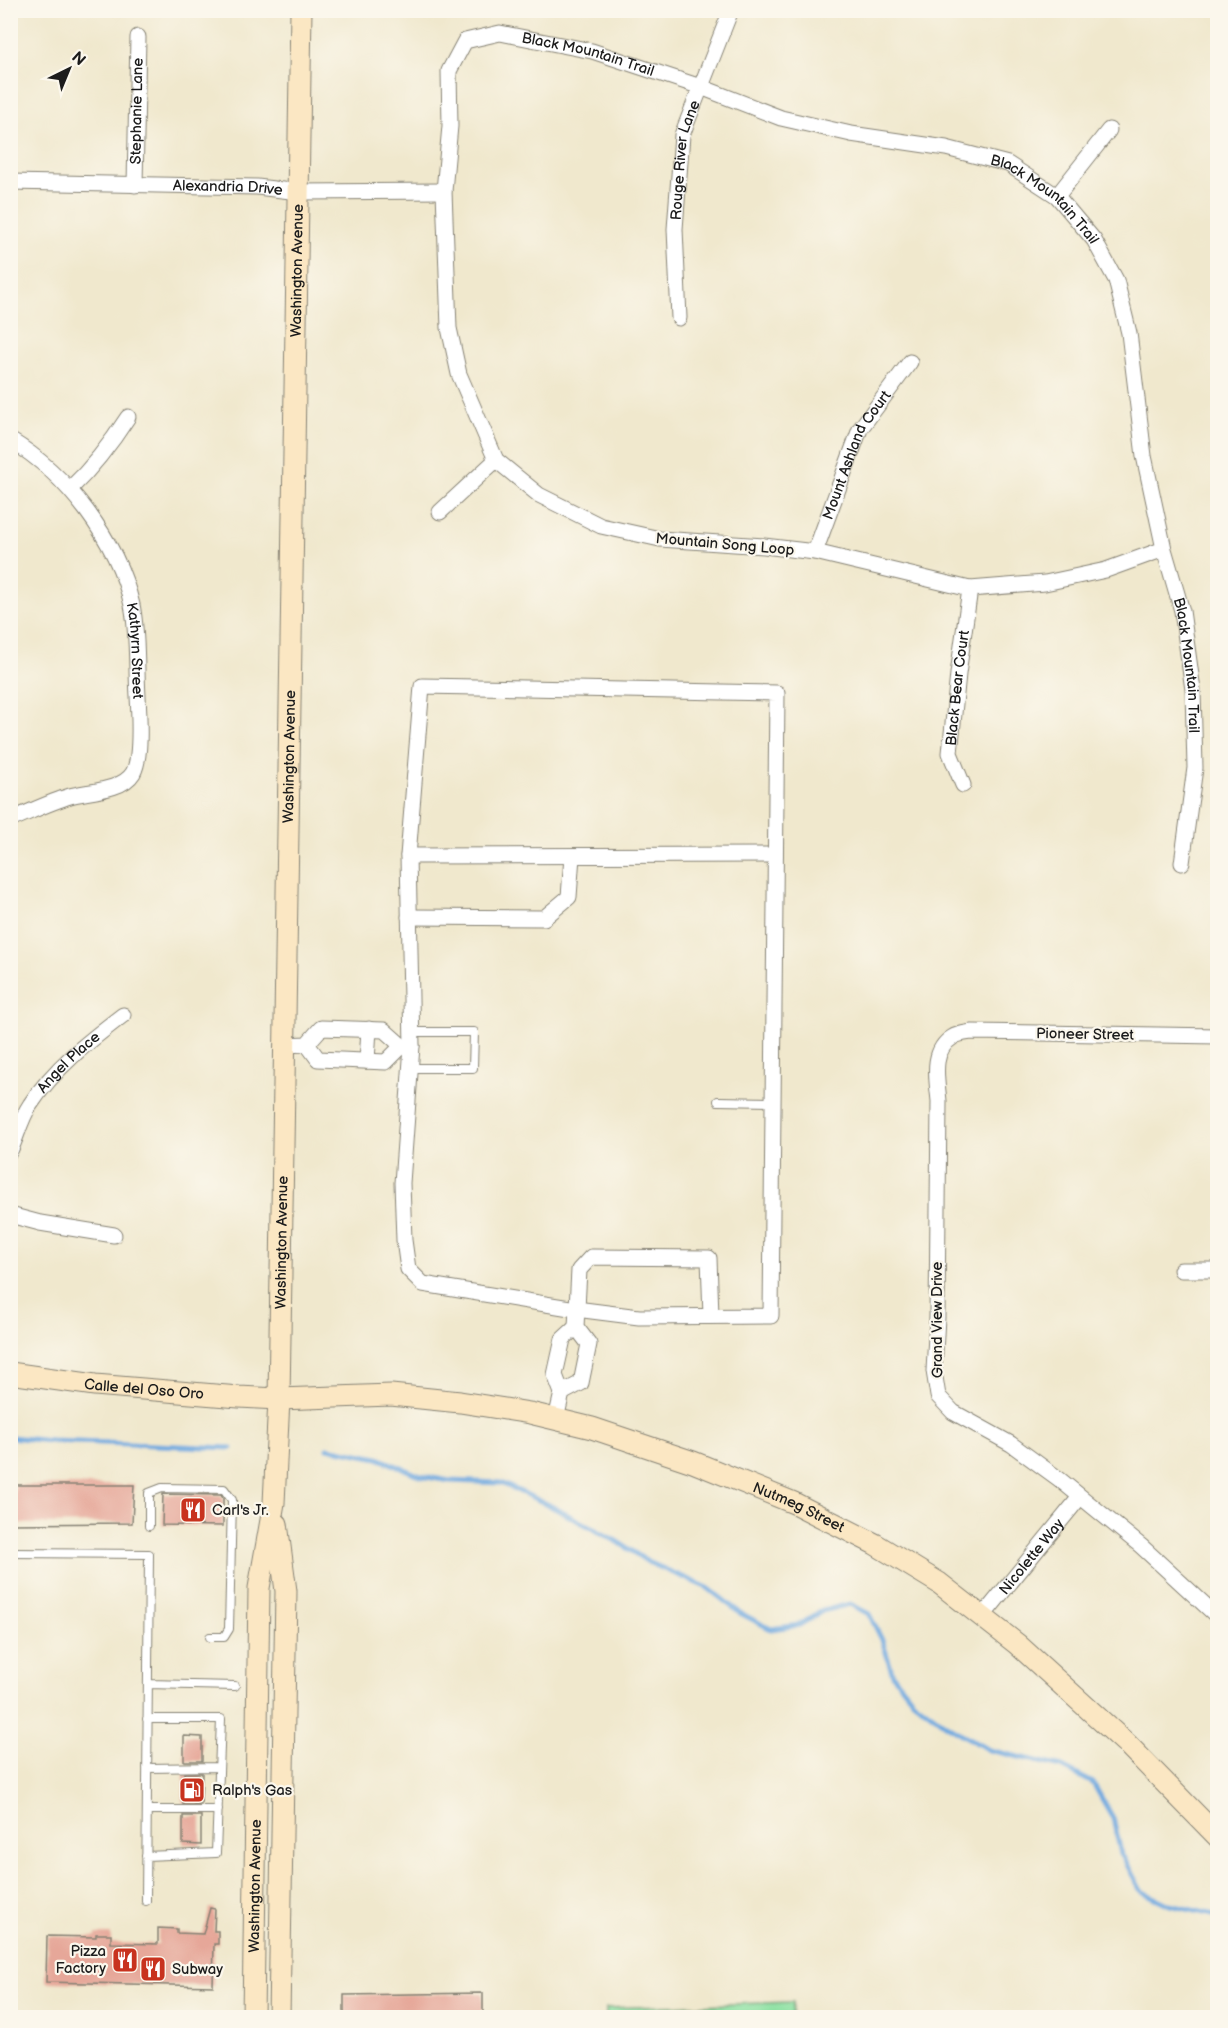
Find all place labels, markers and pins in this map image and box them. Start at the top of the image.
restaurant icon: Carl's Jr. [178,1495,208,1525]
place label: Carl's Jr. [212,1501,269,1520]
fuel station icon: Ralph's Gas [177,1775,207,1805]
place label: Ralph's Gas [212,1781,293,1800]
place label: Pizza Factory [55,1942,106,1978]
restaurant icon: Pizza Factory [110,1945,140,1975]
restaurant icon: Subway [138,1954,168,1984]
place label: Subway [172,1960,223,1979]

